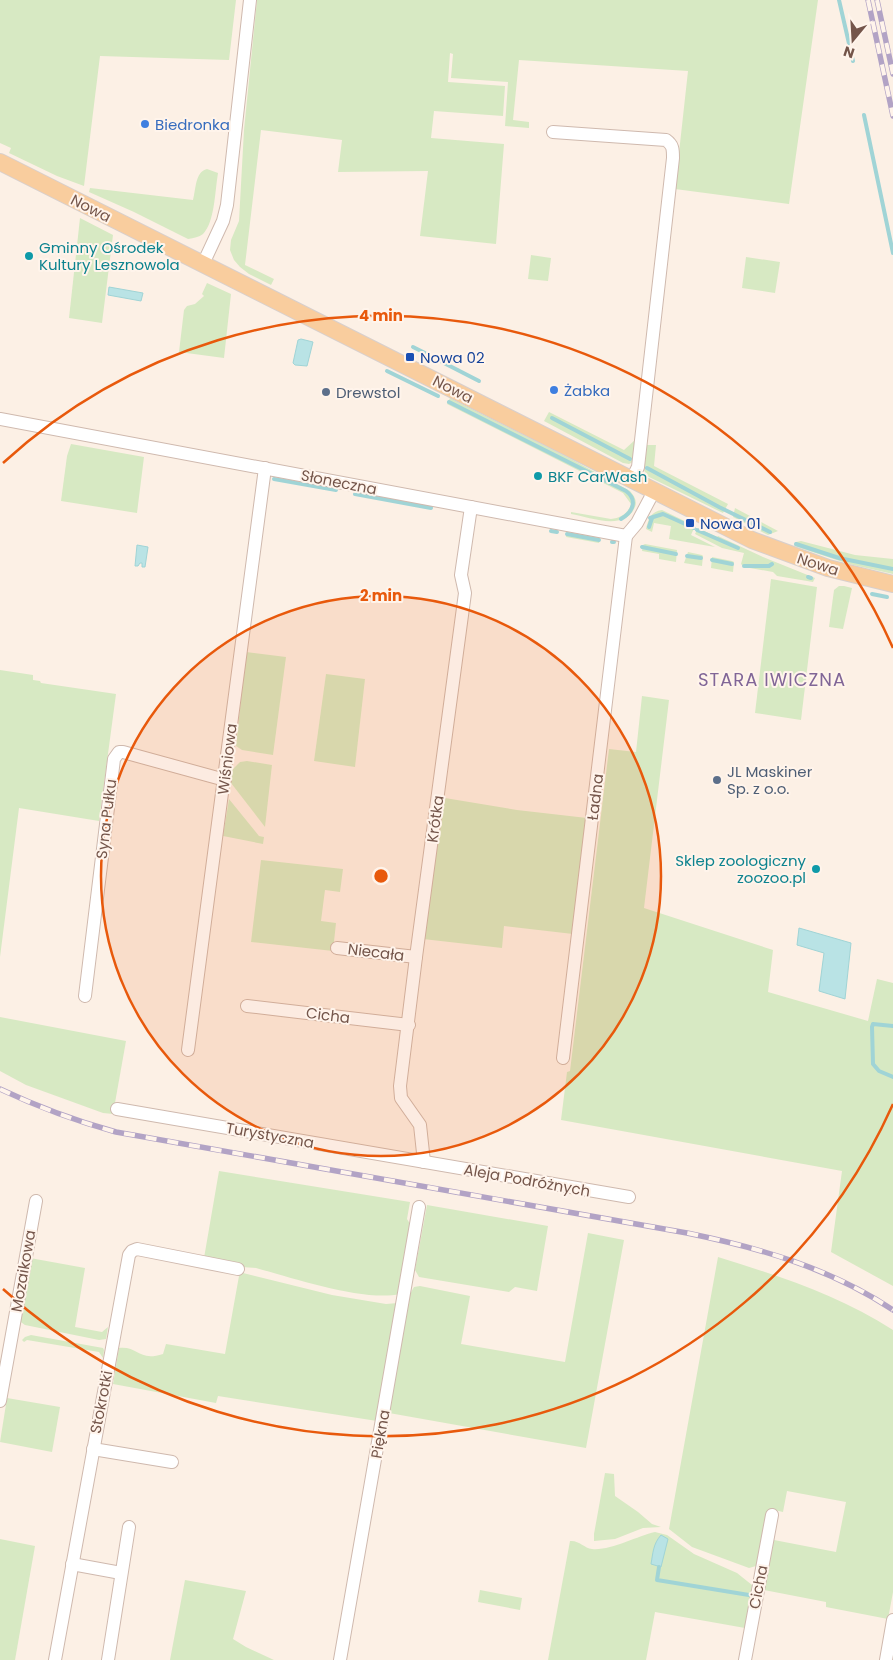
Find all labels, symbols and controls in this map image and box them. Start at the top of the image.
north arrow [828,15,878,65]
text: N [841,41,857,64]
place label: Biedronka [155,114,230,135]
marker: Biedronka [139,118,151,130]
street label: Nowa [67,189,115,227]
place label: Gminny Ośrodek Kultury Lesznowola [39,237,180,275]
marker: Gminny Ośrodek Kultury Lesznowola [23,250,35,262]
text: 4 min [359,305,403,326]
place label: Nowa 02 [420,347,485,368]
marker: Nowa 02 [404,351,416,363]
street label: Nowa [429,370,477,408]
place label: Żabka [564,380,610,401]
place label: Drewstol [336,382,400,403]
marker: Żabka [548,384,560,396]
marker: Drewstol [320,386,332,398]
street label: Słoneczna [299,464,379,500]
place label: BKF CarWash [548,466,647,487]
marker: BKF CarWash [532,470,544,482]
place label: Nowa 01 [700,513,761,534]
marker: Nowa 01 [684,517,696,529]
street label: Nowa [795,547,841,581]
text: 2 min [360,585,402,606]
district label: STARA IWICZNA [698,667,846,692]
street label: Wiśniowa [212,722,242,796]
place label: JL Maskiner Sp. z o.o. [727,761,813,799]
street label: Ładna [582,773,608,821]
marker: JL Maskiner Sp. z o.o. [711,774,723,786]
street label: Syna Pułku [91,778,121,860]
street label: Krótka [421,794,449,844]
place label: Sklep zoologiczny zoozoo.pl [675,850,807,888]
marker: Sklep zoologiczny zoozoo.pl [810,863,822,875]
centre of rings [372,867,390,885]
street label: Niecała [347,938,405,966]
street label: Cicha [305,1002,351,1028]
street label: Turystyczna [224,1117,316,1153]
street label: Aleja Podróżnych [462,1159,592,1201]
street label: Mozaikowa [5,1228,41,1314]
street label: Stokrotki [85,1369,117,1435]
street label: Piękna [365,1408,395,1460]
street label: Cicha [743,1563,773,1611]

